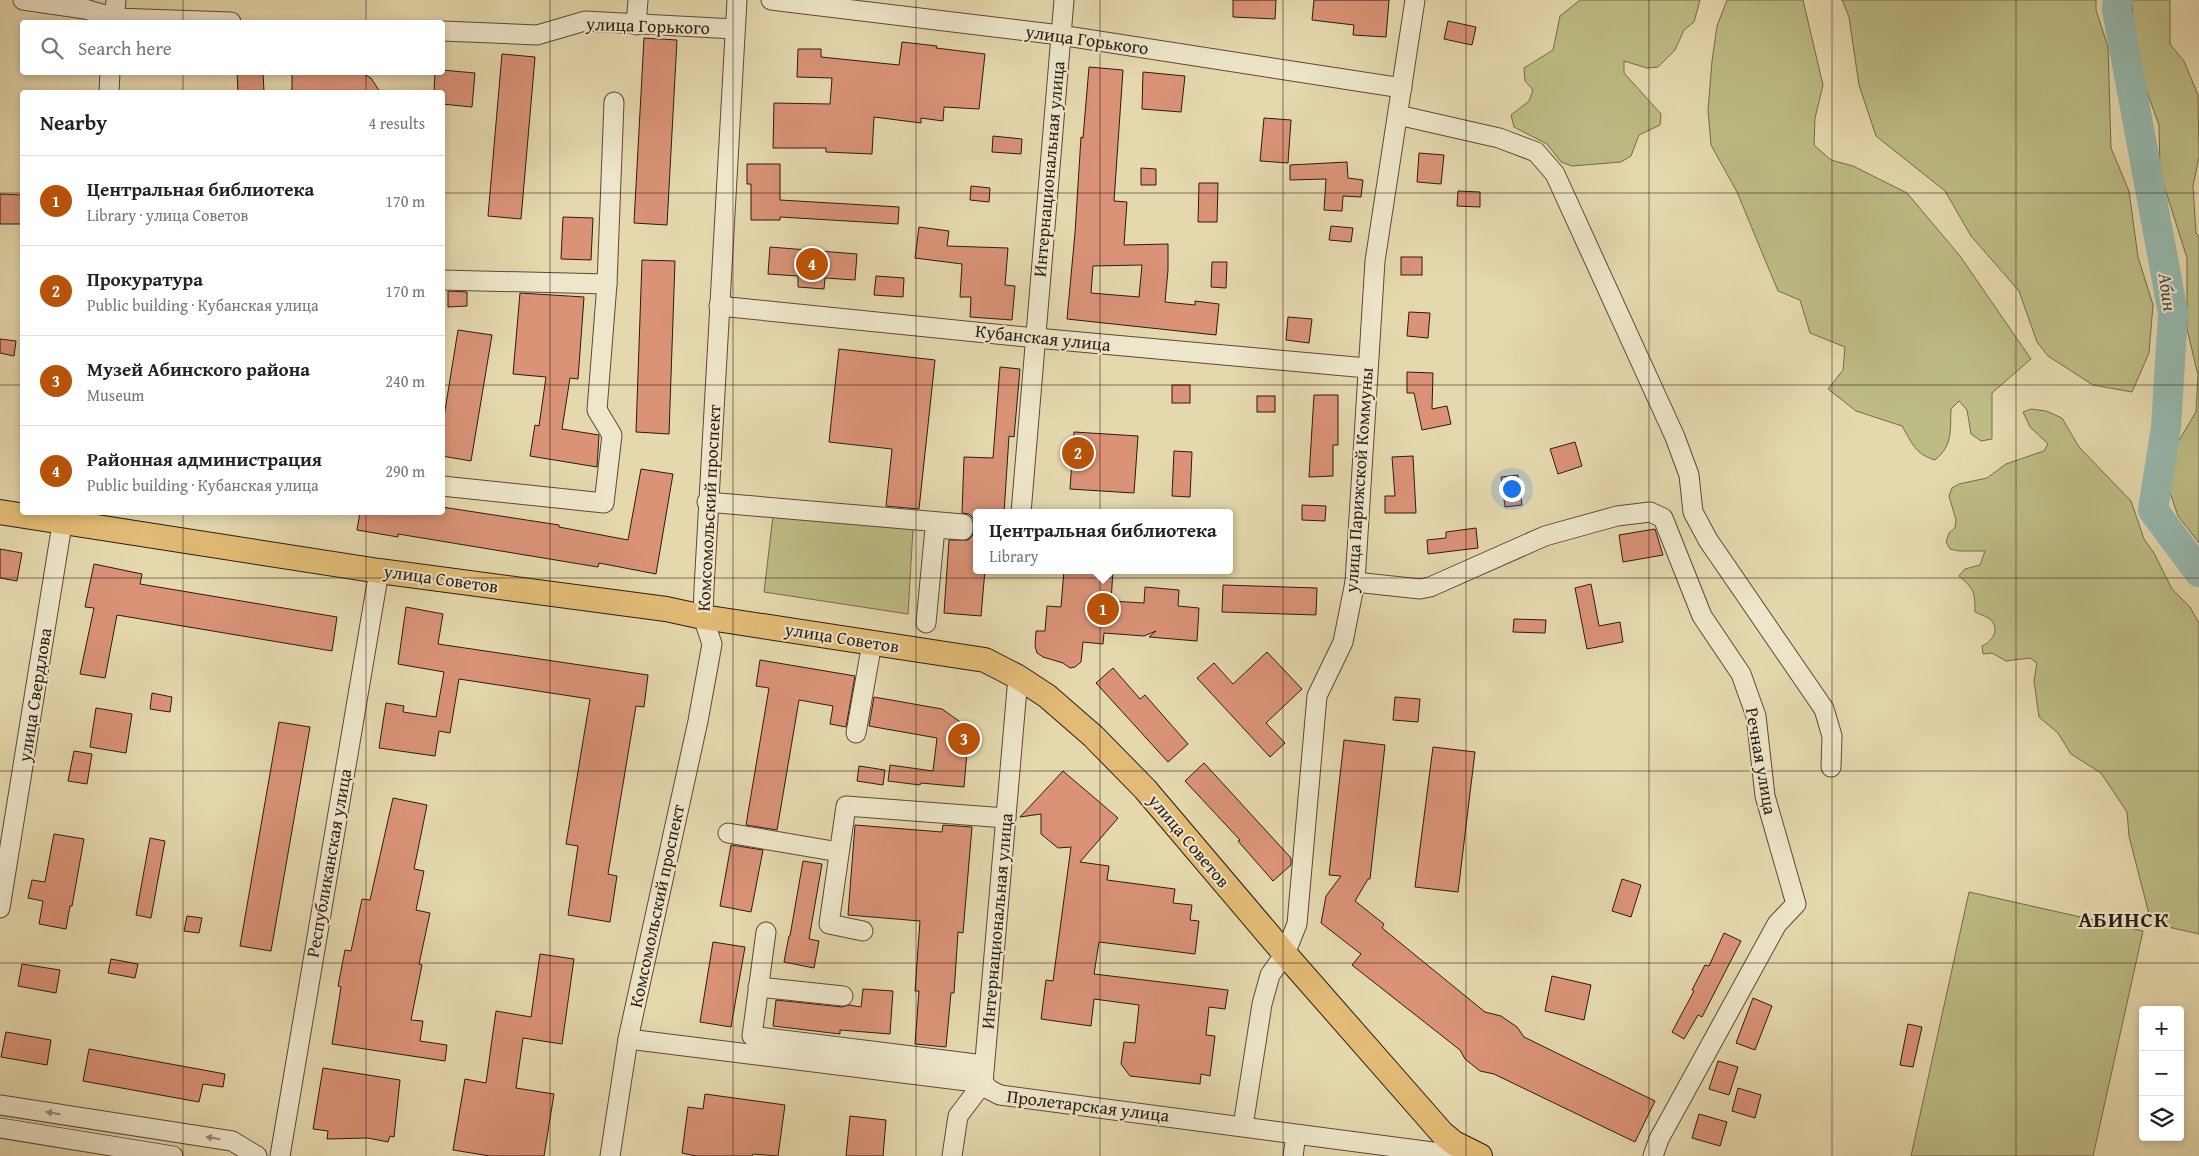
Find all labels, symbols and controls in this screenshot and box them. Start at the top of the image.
street label: улица Горького [585,10,710,41]
street label: улица Горького [1023,17,1150,62]
search box [20,20,445,75]
icon: search [38,34,66,62]
text: Search here [78,34,172,62]
street label: Интернациональная улица [1026,59,1071,278]
text: Nearby [40,107,107,138]
text: 4 results [368,111,425,135]
text: Центральная библиотека [87,175,314,203]
text: 1 [52,189,60,213]
text: 170 m [385,189,425,213]
text: Library · улица Советов [87,203,248,227]
pin: 4 [796,245,828,283]
text: Прокуратура [87,265,203,293]
water label: Абин [2151,270,2185,313]
text: 2 [52,279,60,303]
text: 170 m [385,279,425,303]
text: Public building · Кубанская улица [87,293,319,317]
street label: Кубанская улица [974,317,1113,358]
text: Музей Абинского района [87,355,310,383]
street label: улица Парижской Коммуны [1337,366,1380,595]
text: 3 [52,369,60,393]
text: 240 m [385,369,425,393]
text: Museum [87,383,144,407]
street label: Комсомольский проспект [690,403,727,612]
pin: 2 [1062,434,1094,472]
text: Районная администрация [87,445,322,473]
text: 4 [52,459,60,483]
text: 290 m [385,459,425,483]
text: Public building · Кубанская улица [87,473,319,497]
your location [1499,476,1525,502]
popup [973,509,1233,574]
text: Центральная библиотека [989,516,1217,544]
text: Library [989,544,1039,568]
street label: улица Советов [381,557,500,600]
pin: 1 [1087,590,1119,628]
street label: улица Советов [782,615,901,660]
street label: улица Свердлова [10,625,59,765]
street label: Речная улица [1739,705,1784,817]
pin: 3 [948,720,980,758]
street label: Республиканская улица [299,766,358,959]
street label: улица Советов [1141,787,1237,894]
street label: Комсомольский проспект [622,801,691,1010]
street label: Интернациональная улица [974,811,1019,1030]
district label: АБИНСК [2078,903,2170,935]
map controls [2139,1006,2184,1141]
button: + [2139,1006,2184,1051]
button: − [2139,1051,2184,1096]
street label: Пролетарская улица [1005,1082,1171,1129]
button: layers [2139,1096,2184,1141]
one-way arrow [44,1109,60,1117]
one-way arrow [205,1133,221,1141]

